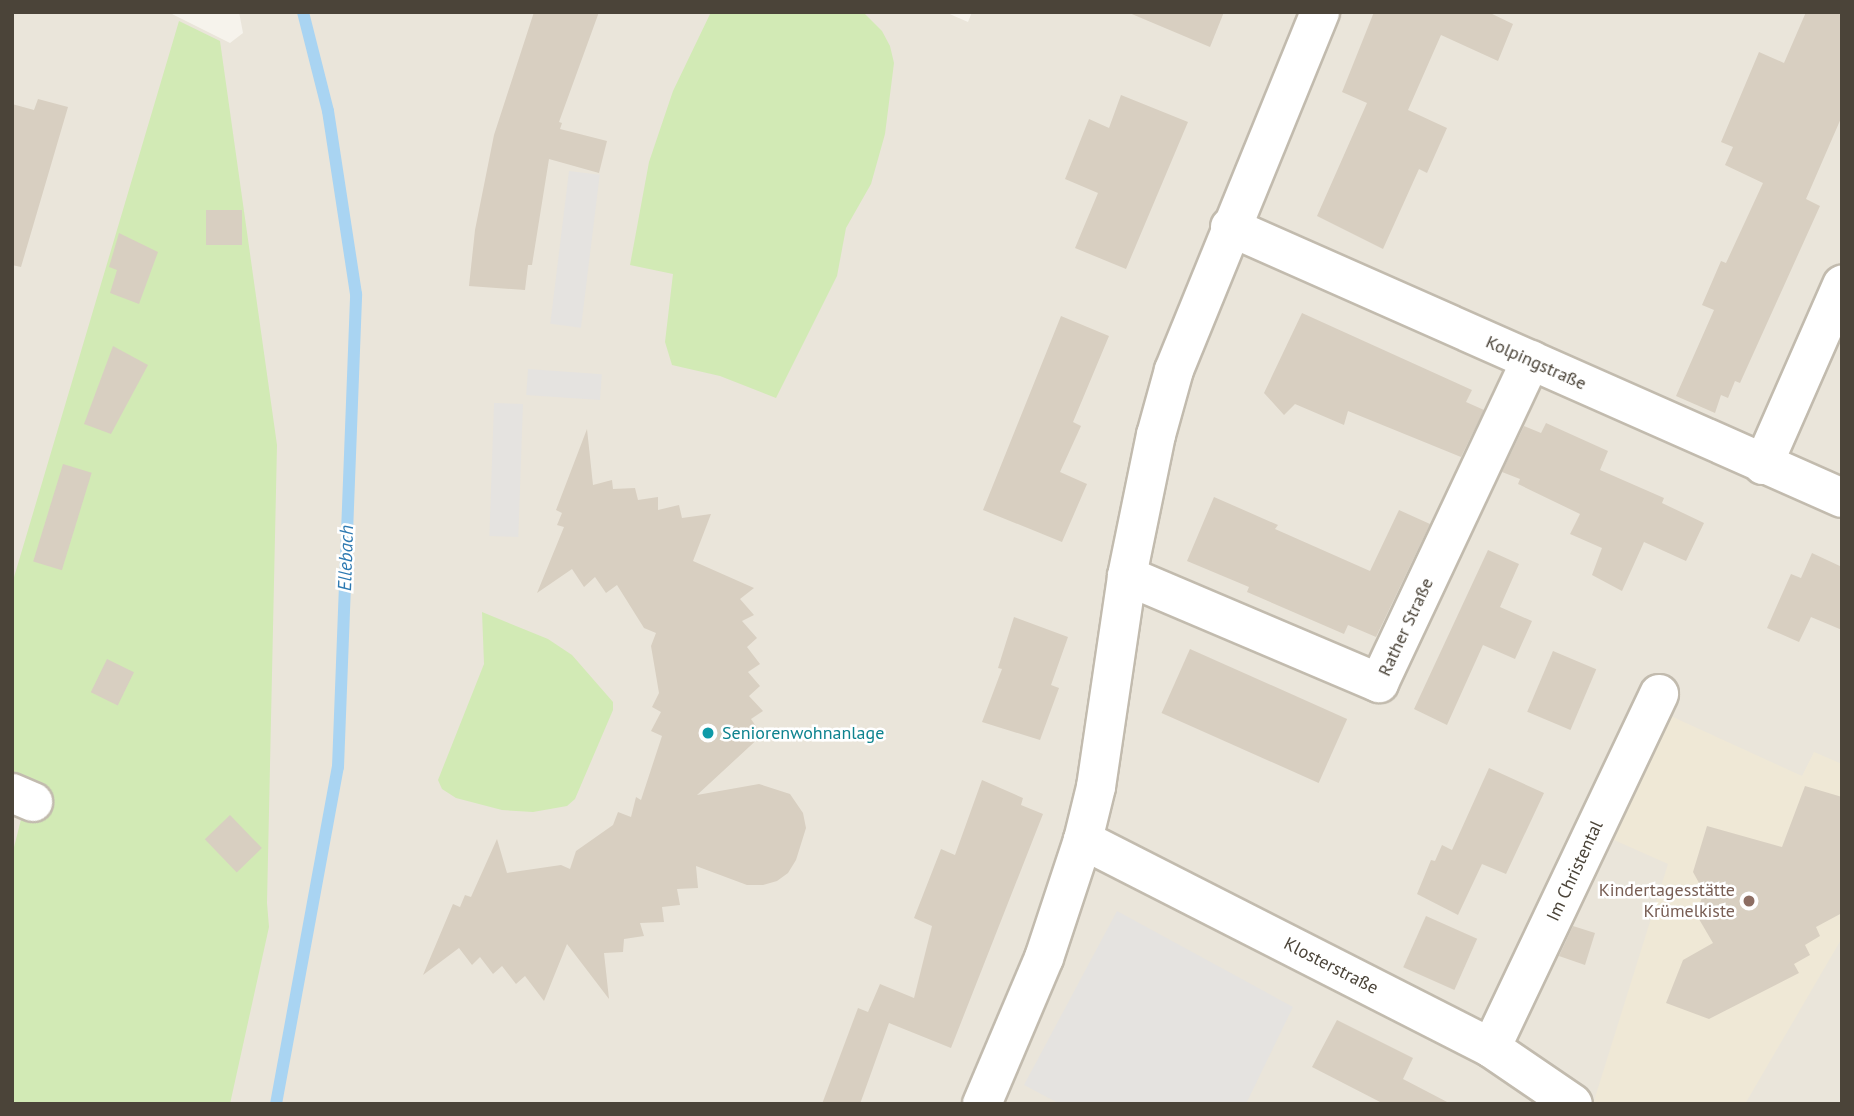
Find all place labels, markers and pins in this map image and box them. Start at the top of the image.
place label: Seniorenwohnanlage [722,722,884,744]
marker: Seniorenwohnanlage [700,725,716,741]
place label: Kindertagesstätte Krümelkiste [1599,880,1735,922]
marker: Kindertagesstätte Krümelkiste [1741,893,1757,909]

